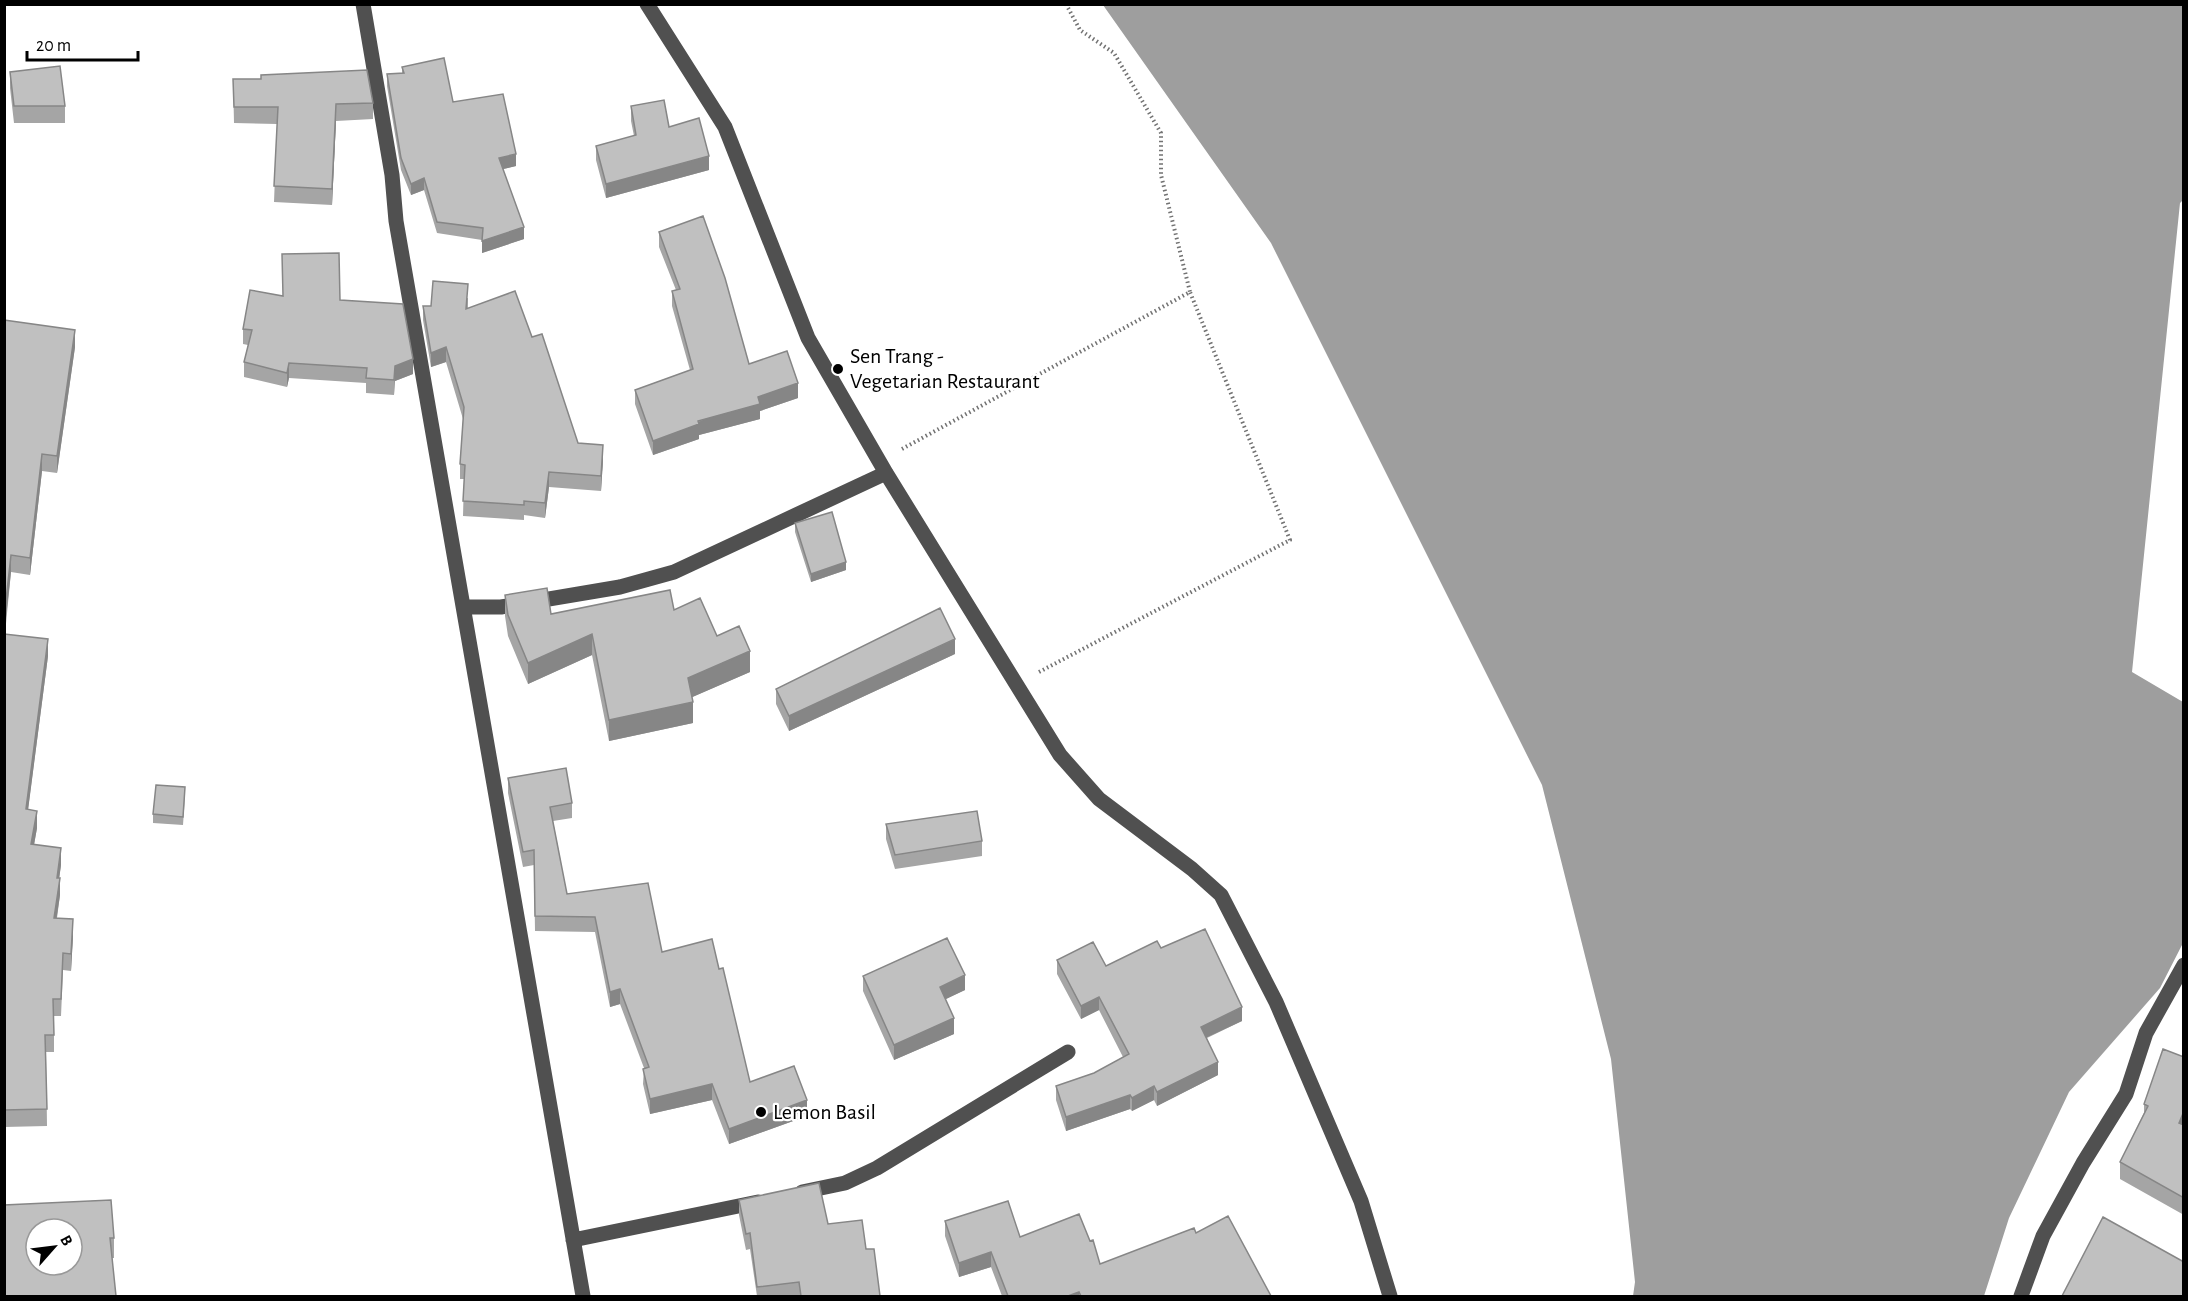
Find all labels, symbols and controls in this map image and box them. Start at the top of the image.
scale bar [27,24,138,62]
text: 20 m [36,37,71,55]
place label: Sen Trang - Vegetarian Restaurant [850,345,1040,392]
marker: Sen Trang - Vegetarian Restaurant [831,362,845,376]
place label: Lemon Basil [773,1101,876,1123]
marker: Lemon Basil [754,1105,768,1119]
north arrow [24,1217,84,1277]
text: B [57,1233,76,1248]

